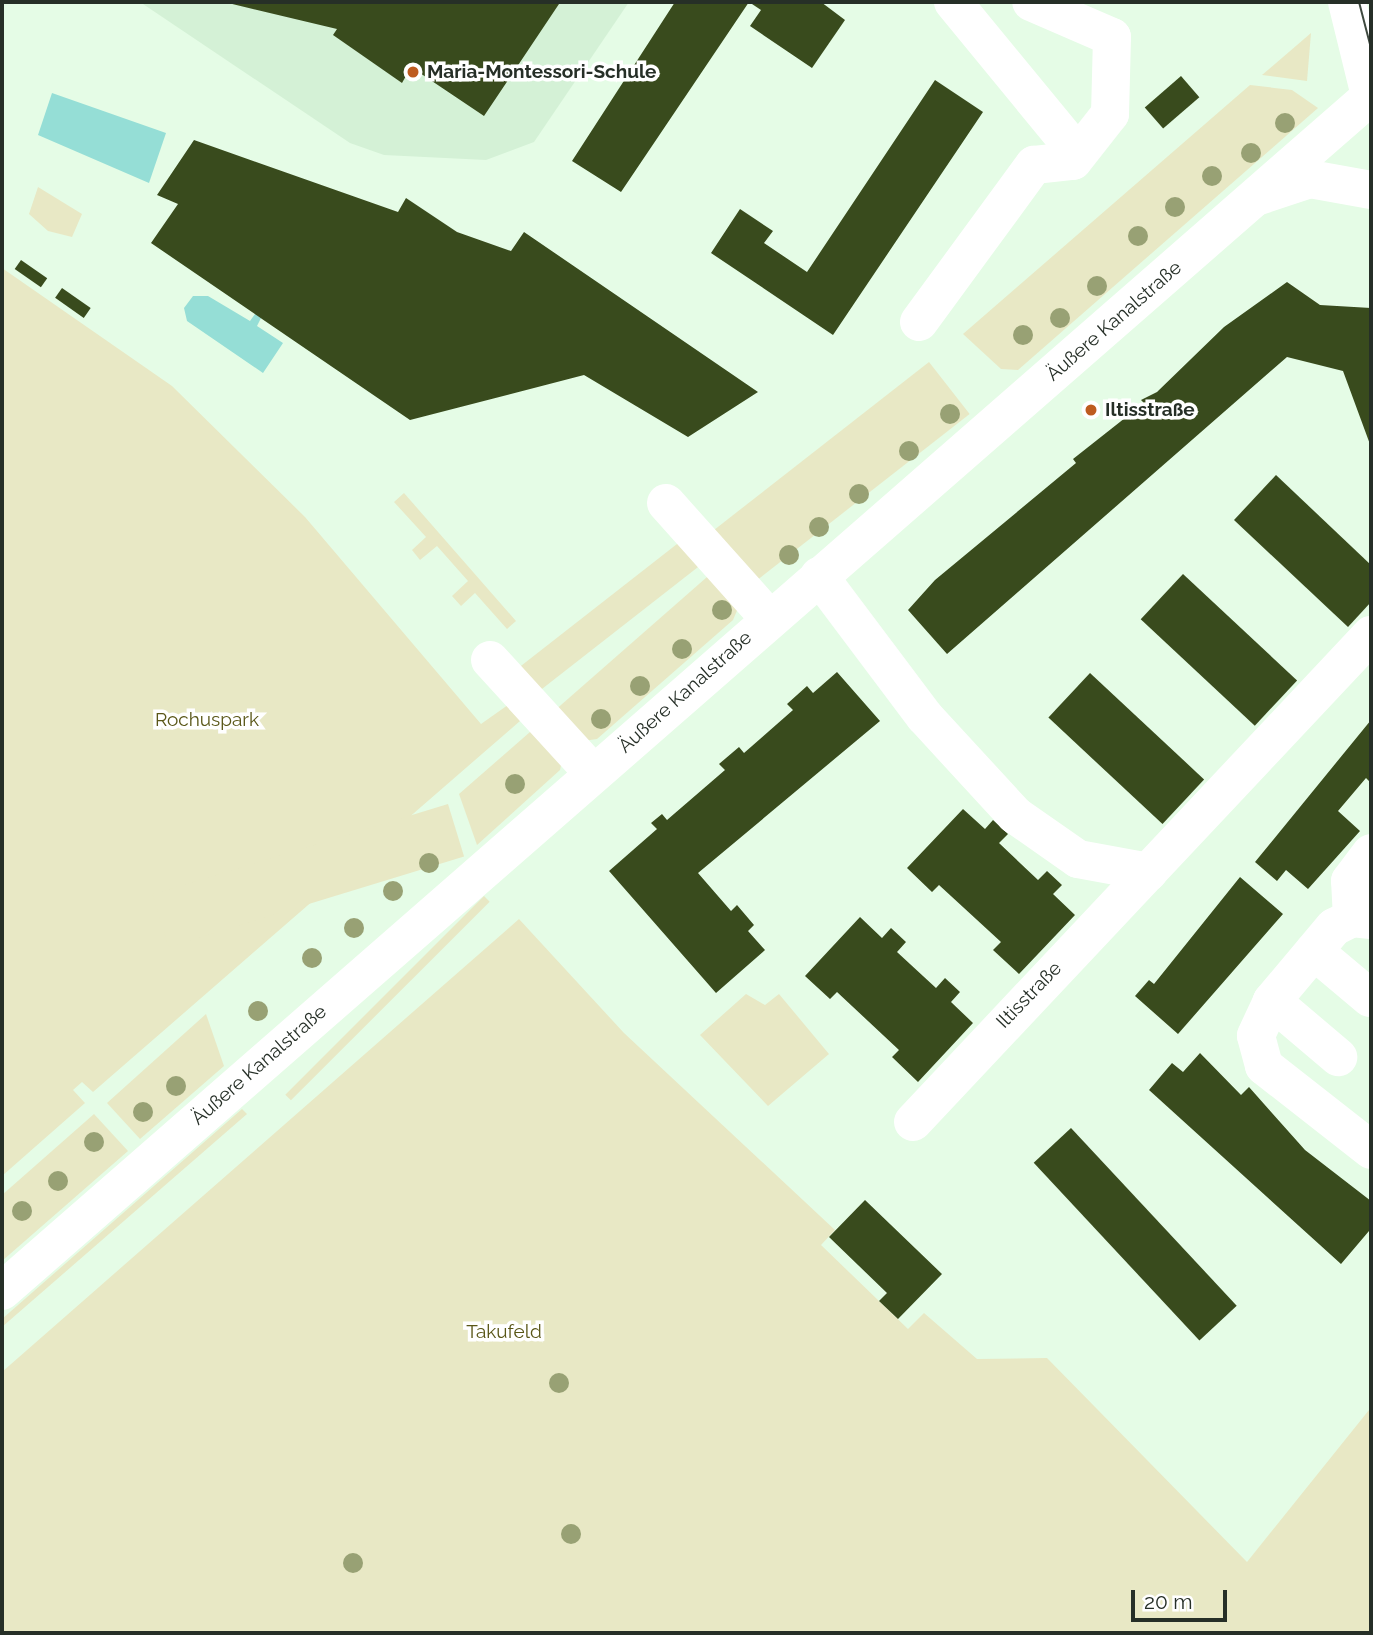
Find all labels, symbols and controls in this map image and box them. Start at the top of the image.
place label: Maria-Montessori-Schule [427,61,656,83]
marker: Maria-Montessori-Schule [405,64,421,80]
street label: Äußere Kanalstraße [1042,256,1186,386]
place label: Iltisstraße [1105,399,1195,421]
marker: Iltisstraße [1083,402,1099,418]
street label: Äußere Kanalstraße [614,626,756,758]
park label: Rochuspark [155,709,259,731]
street label: Iltisstraße [992,957,1066,1033]
street label: Äußere Kanalstraße [187,1000,331,1130]
park label: Takufeld [466,1321,542,1343]
scale bar [1135,1576,1231,1620]
text: 20 m [1144,1589,1192,1614]

